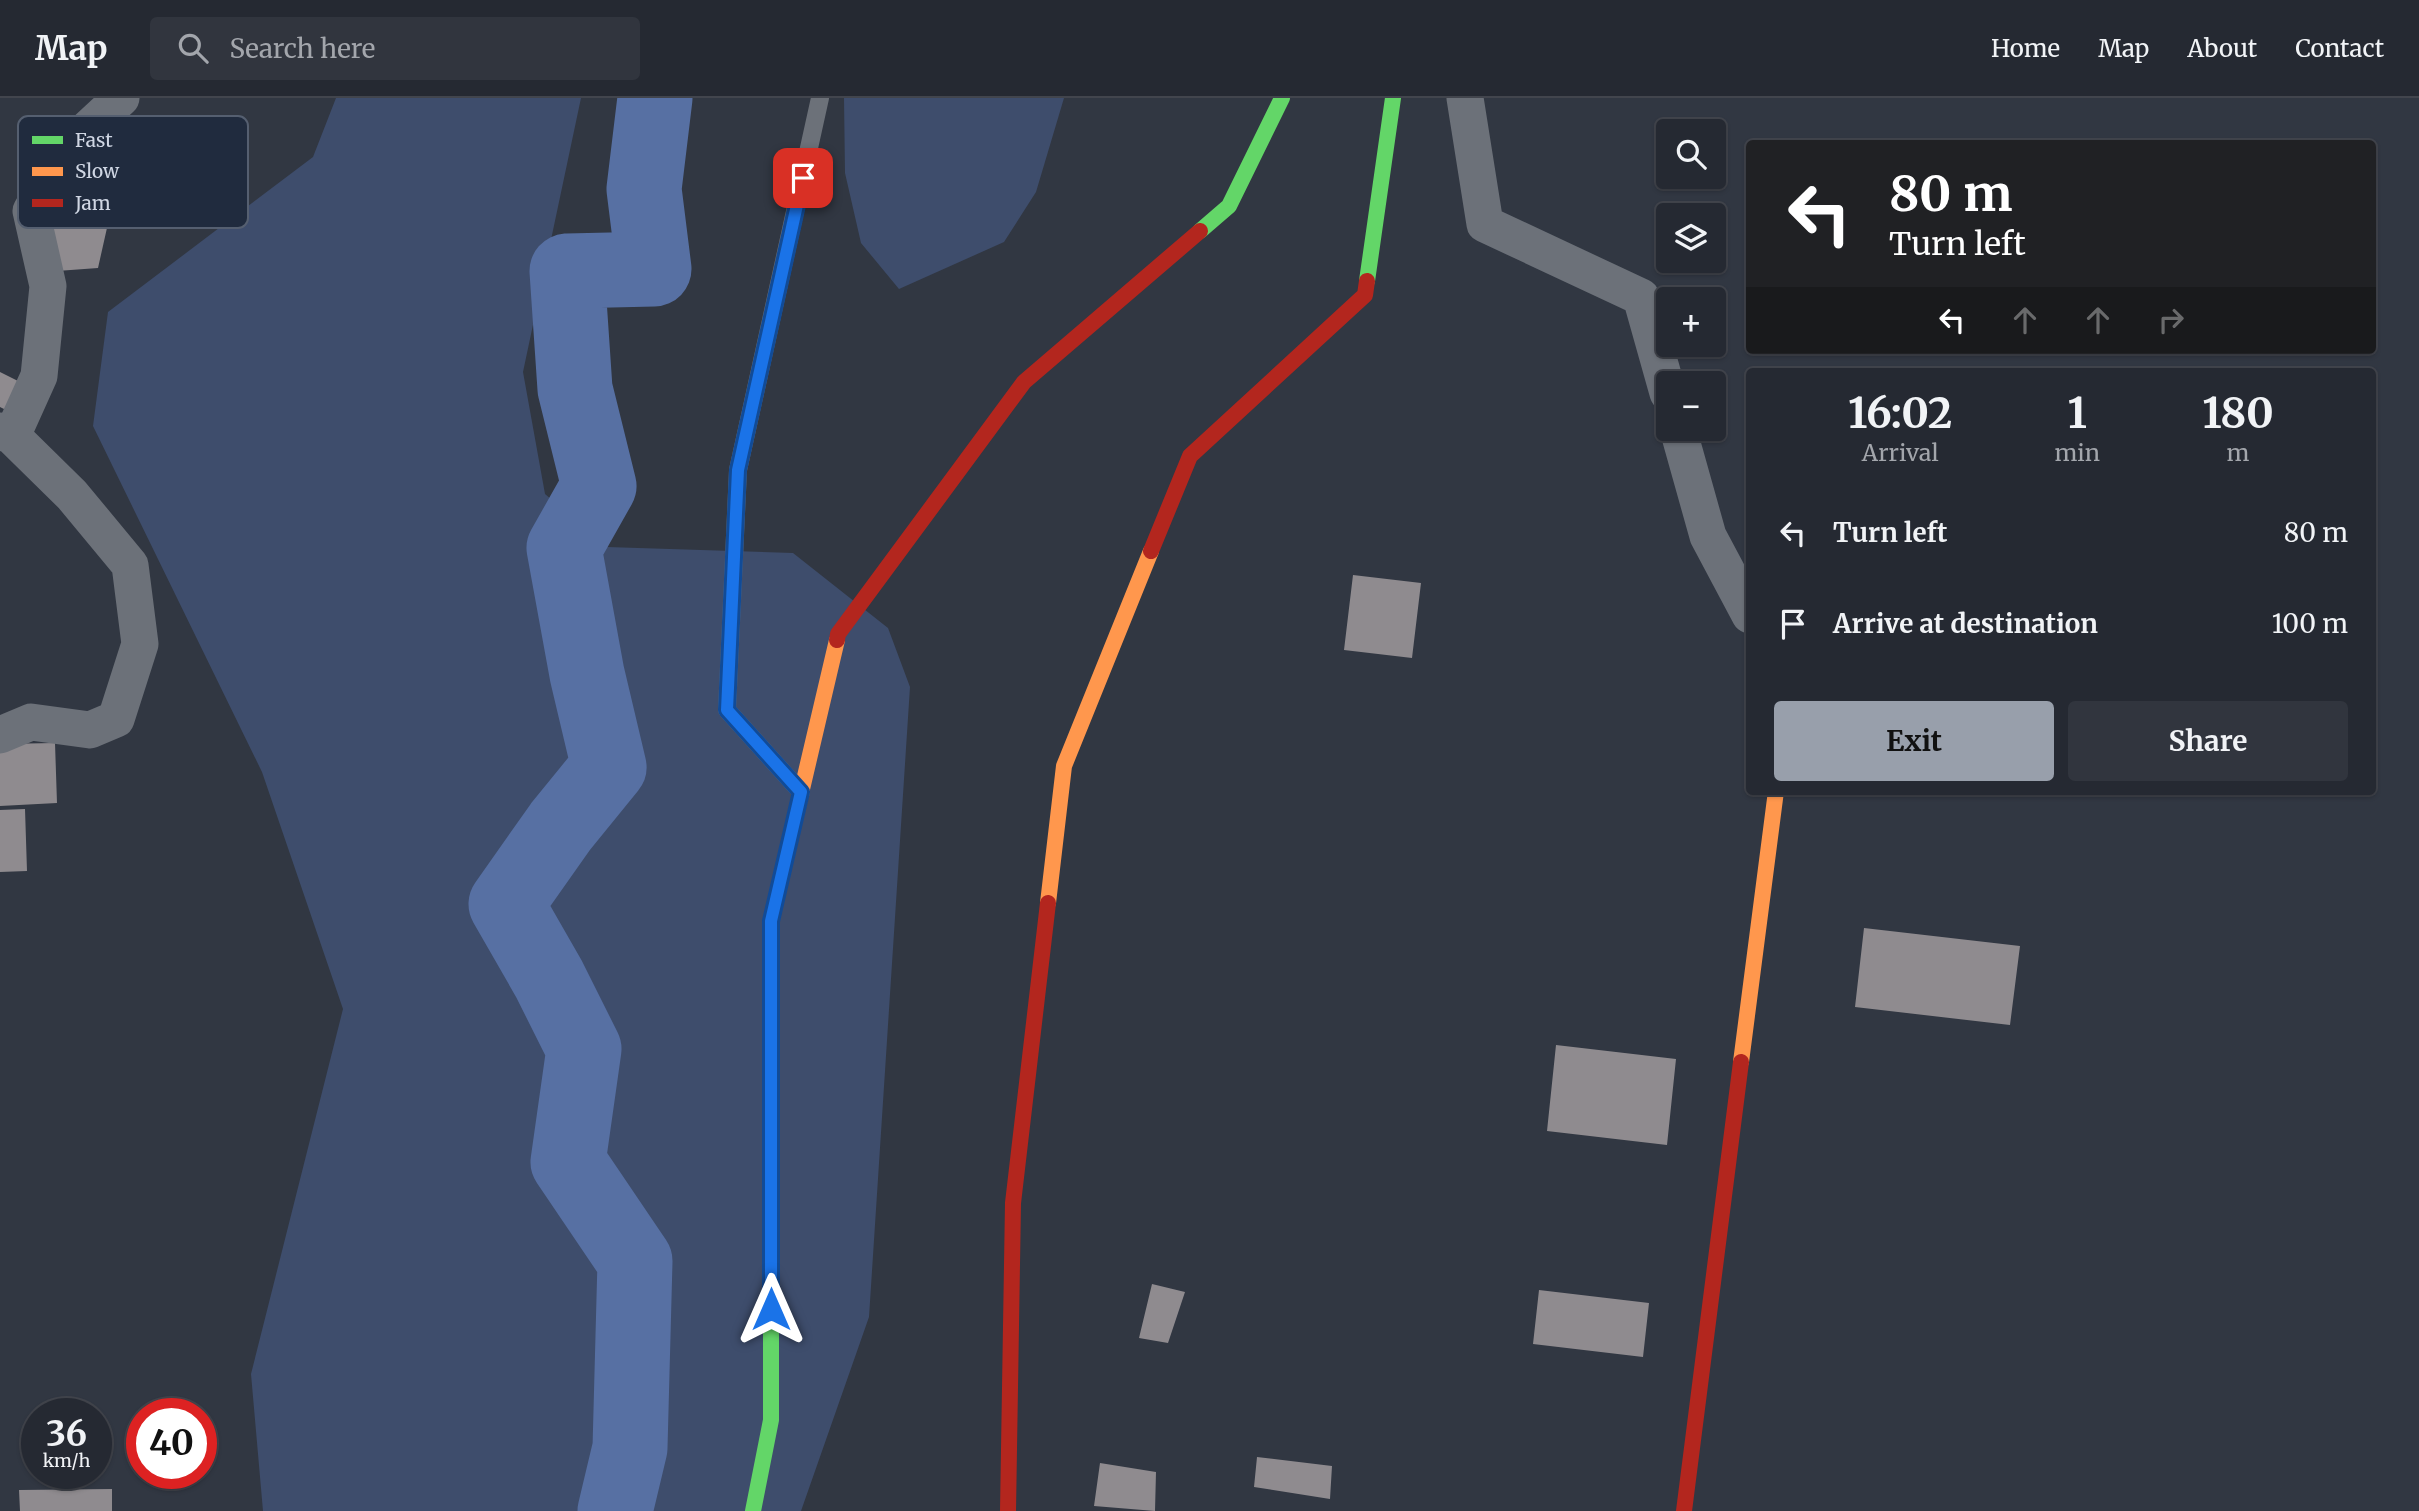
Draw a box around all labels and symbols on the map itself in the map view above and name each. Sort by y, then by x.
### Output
legend [18,116,248,228]
text: Fast [75,128,113,152]
pin [773,148,833,208]
text: Slow [75,159,120,183]
text: Jam [74,191,111,215]
position arrow [734,1272,808,1346]
speed limit sign: 40 [126,1398,217,1489]

